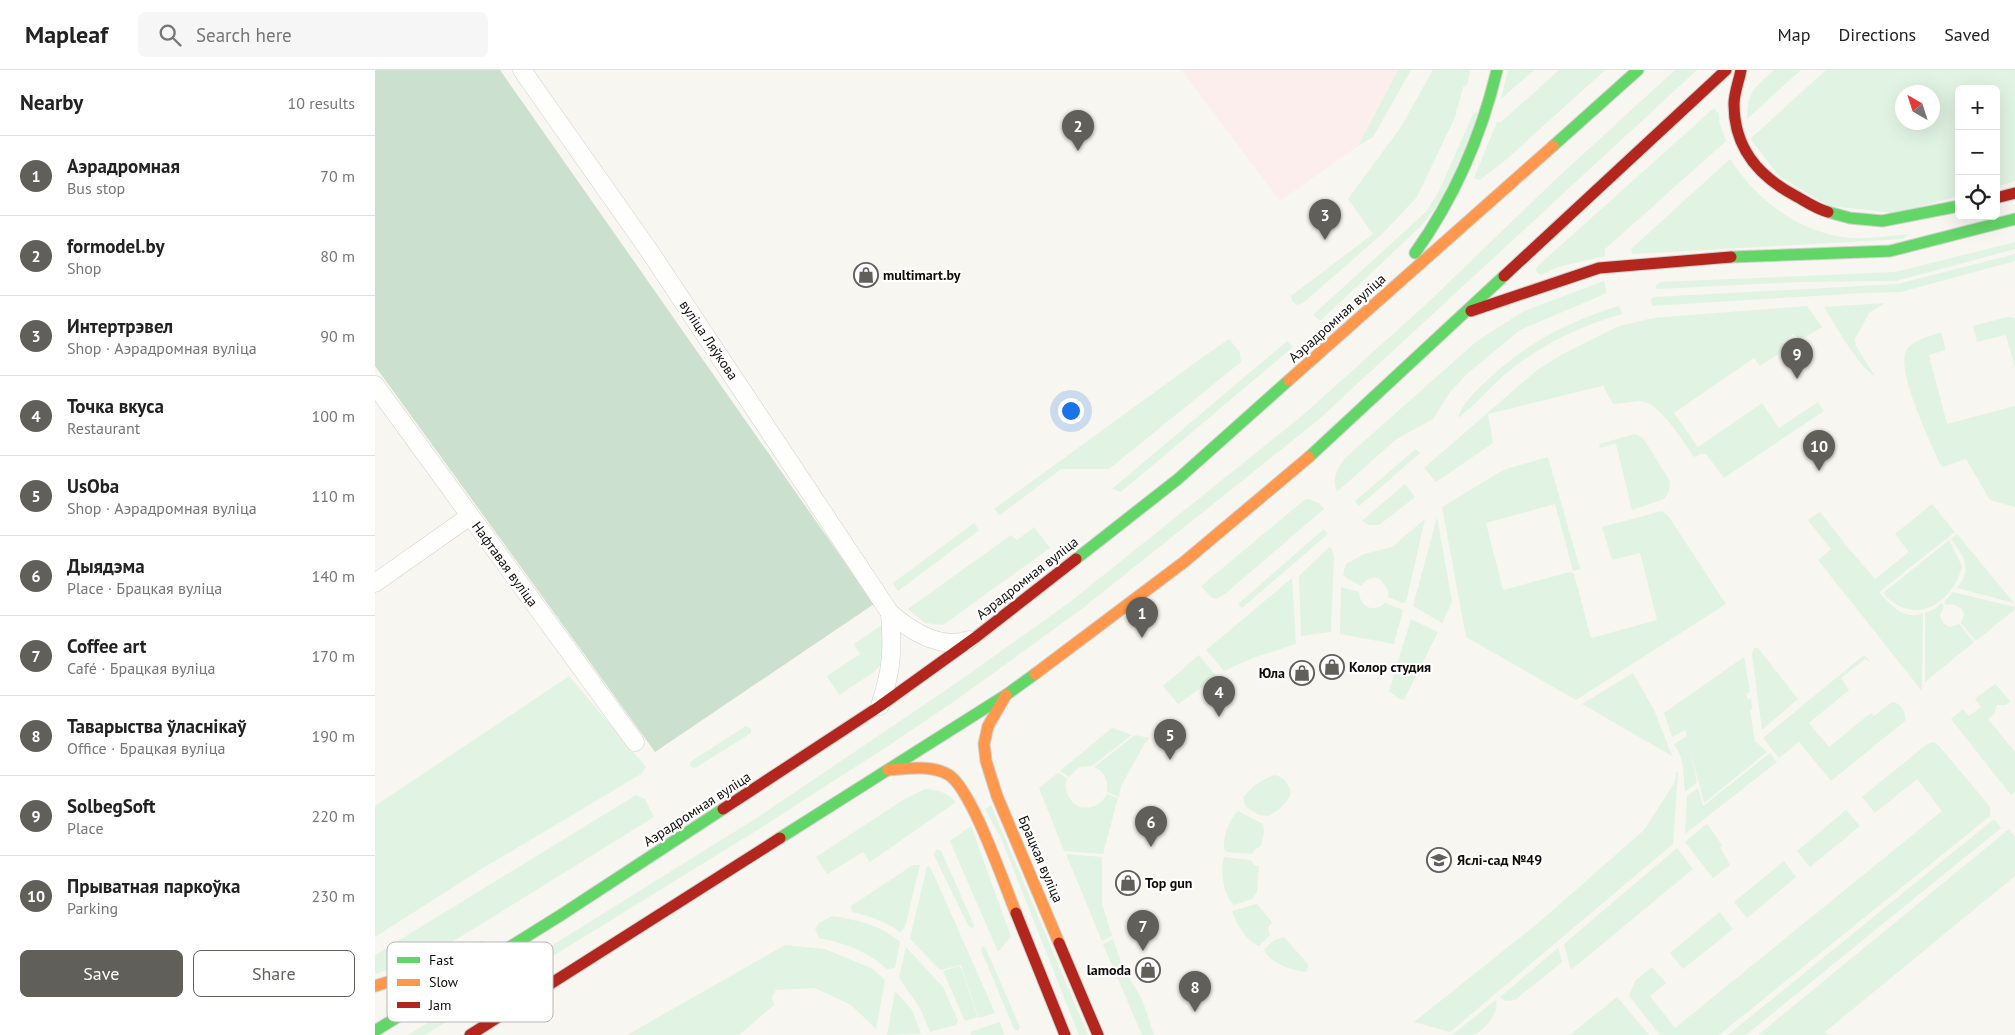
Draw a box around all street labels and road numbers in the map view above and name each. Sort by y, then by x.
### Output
street label: Аэрадромная вуліца [1285,270,1389,366]
street label: вуліца Ляўкова [676,297,742,383]
street label: Нафтавая вуліца [468,518,542,610]
street label: Аэрадромная вуліца [972,533,1082,623]
street label: Аэрадромная вуліца [640,768,754,850]
street label: Брацкая вуліца [1015,813,1067,905]

